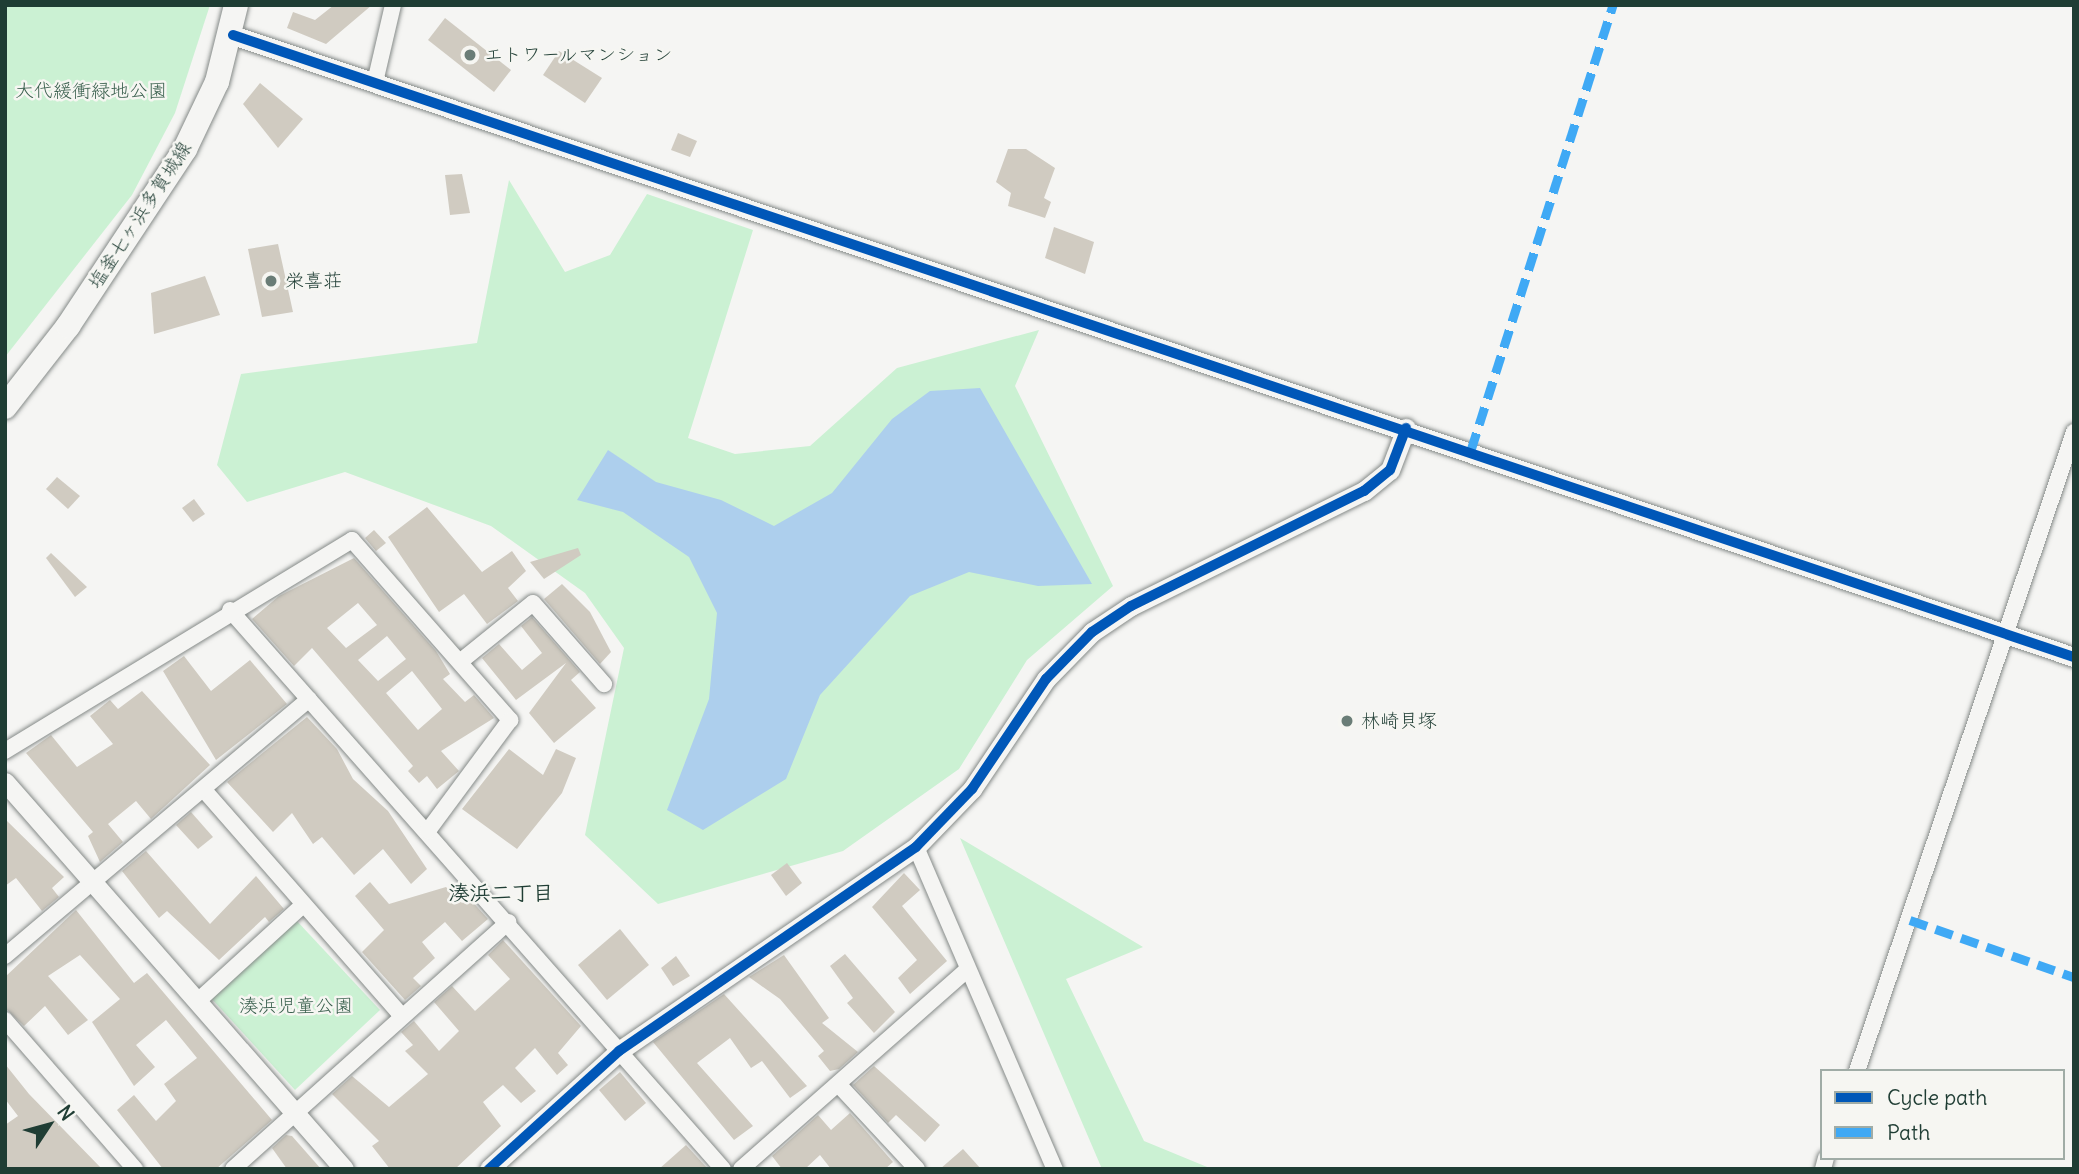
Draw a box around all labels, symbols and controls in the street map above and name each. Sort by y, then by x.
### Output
place label: エトワールマンション [484,44,674,66]
marker: エトワールマンション [462,47,478,63]
park label: 大代緩衝緑地公園 [15,80,167,102]
street label: 塩釜七ヶ浜多賀城線 [84,137,196,293]
place label: 栄喜荘 [285,270,342,292]
marker: 栄喜荘 [263,273,279,289]
place label: 林崎貝塚 [1361,710,1437,732]
marker: 林崎貝塚 [1339,713,1355,729]
district label: 湊浜二丁目 [449,880,553,906]
park label: 湊浜児童公園 [239,995,353,1017]
legend [1820,1069,2065,1160]
text: Cycle path [1887,1084,1987,1111]
north arrow [14,1090,84,1160]
text: N [52,1100,80,1125]
text: Path [1887,1119,1930,1146]

